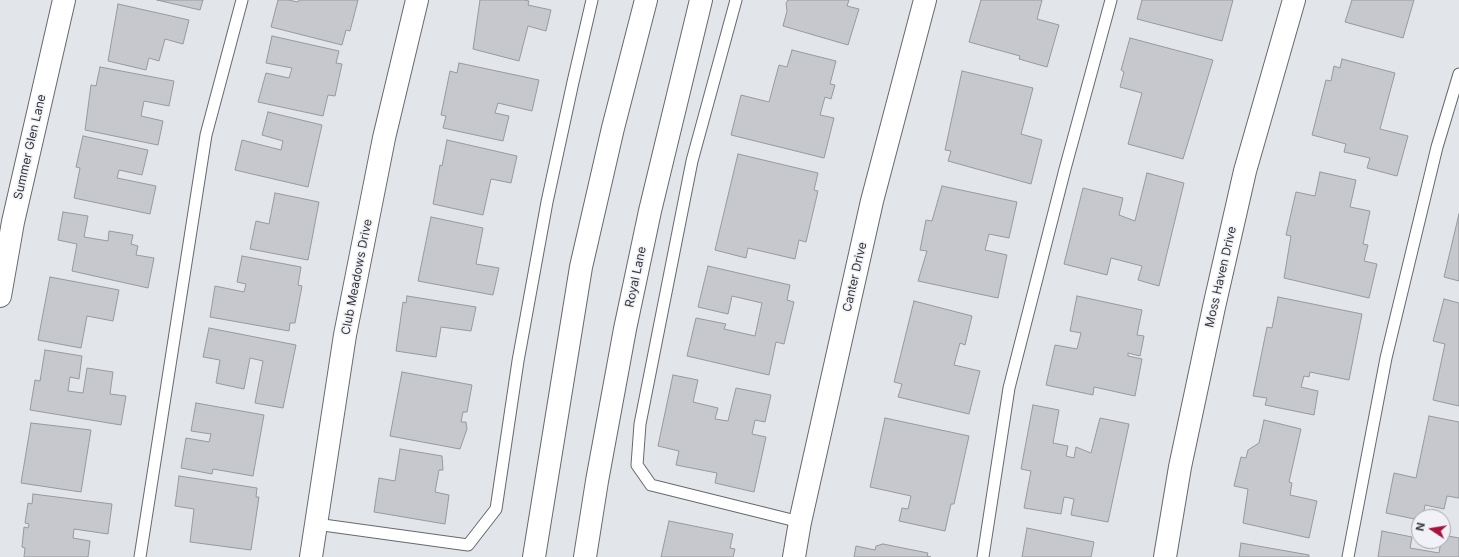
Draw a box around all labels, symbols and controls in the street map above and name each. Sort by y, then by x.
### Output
street label: Summer Glen Lane [11,93,49,201]
street label: Club Meadows Drive [339,218,375,336]
street label: Moss Haven Drive [1202,225,1240,329]
street label: Canter Drive [840,241,870,313]
street label: Royal Lane [623,245,649,309]
north arrow [1411,509,1451,549]
text: N [1413,521,1428,532]

